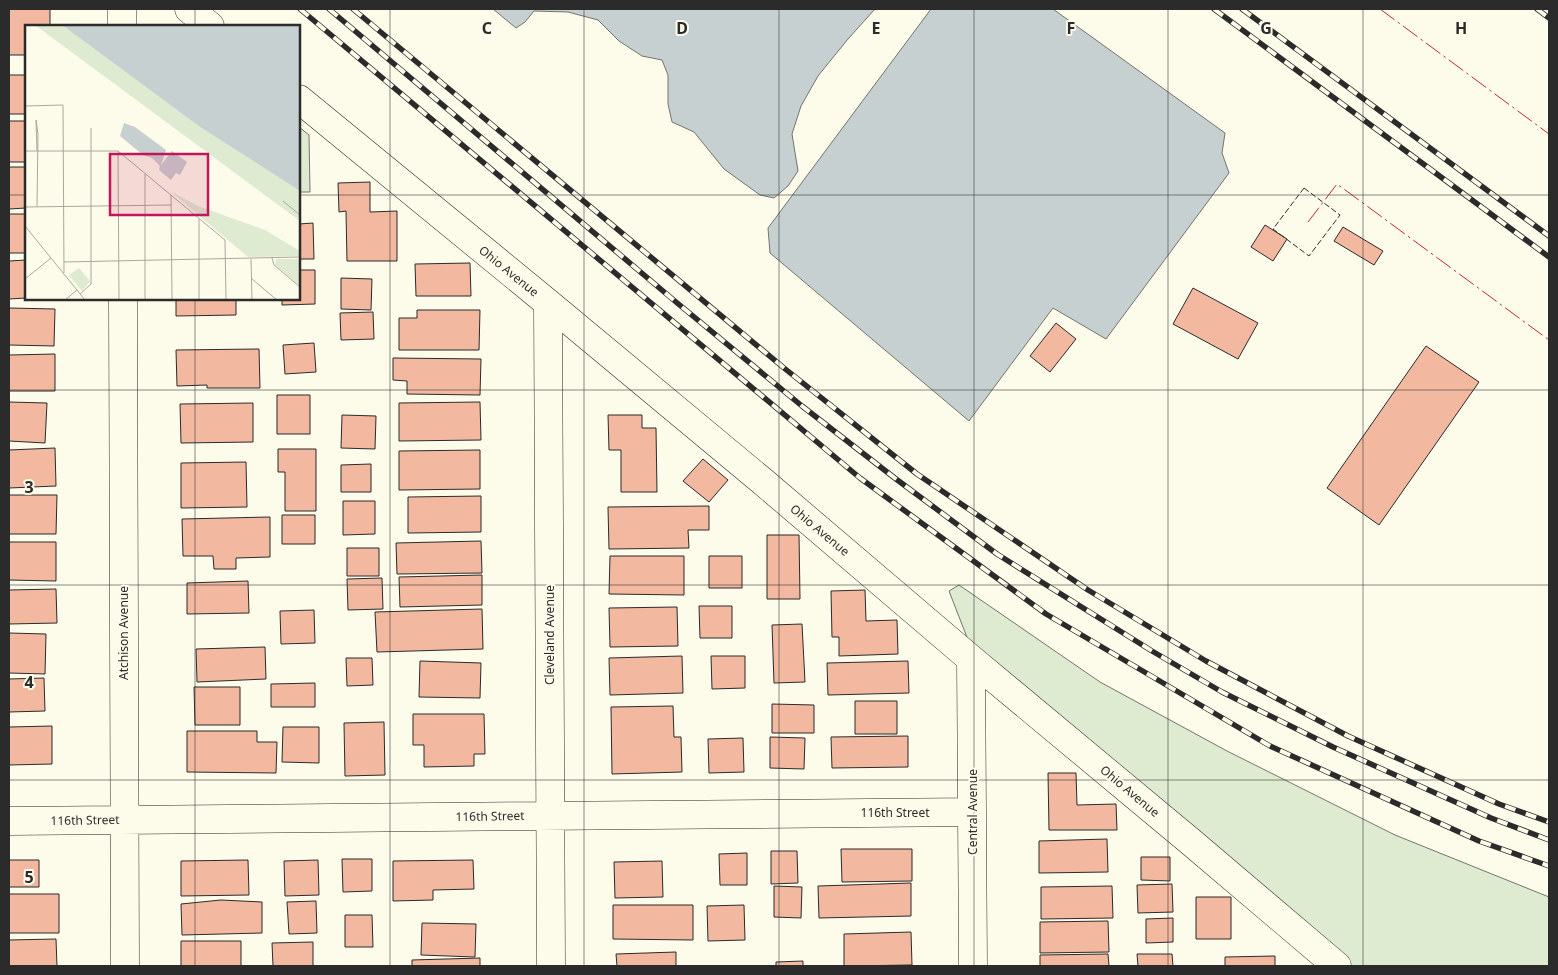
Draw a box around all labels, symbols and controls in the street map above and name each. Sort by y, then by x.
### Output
text: C [482,17,492,39]
text: D [676,17,688,39]
text: E [872,17,881,39]
text: F [1067,17,1075,39]
text: G [1260,17,1272,39]
text: H [1455,17,1467,39]
inset map [25,25,300,300]
street label: Ohio Avenue [476,242,543,301]
text: 3 [24,476,34,498]
street label: Ohio Avenue [787,500,853,560]
street label: Cleveland Avenue [541,585,558,685]
street label: Atchison Avenue [115,586,132,680]
text: 4 [24,671,34,693]
street label: Ohio Avenue [1097,761,1163,821]
street label: Central Avenue [964,769,981,855]
street label: 116th Street [861,804,930,821]
street label: 116th Street [455,807,525,825]
street label: 116th Street [50,811,120,829]
text: 5 [24,866,34,888]

